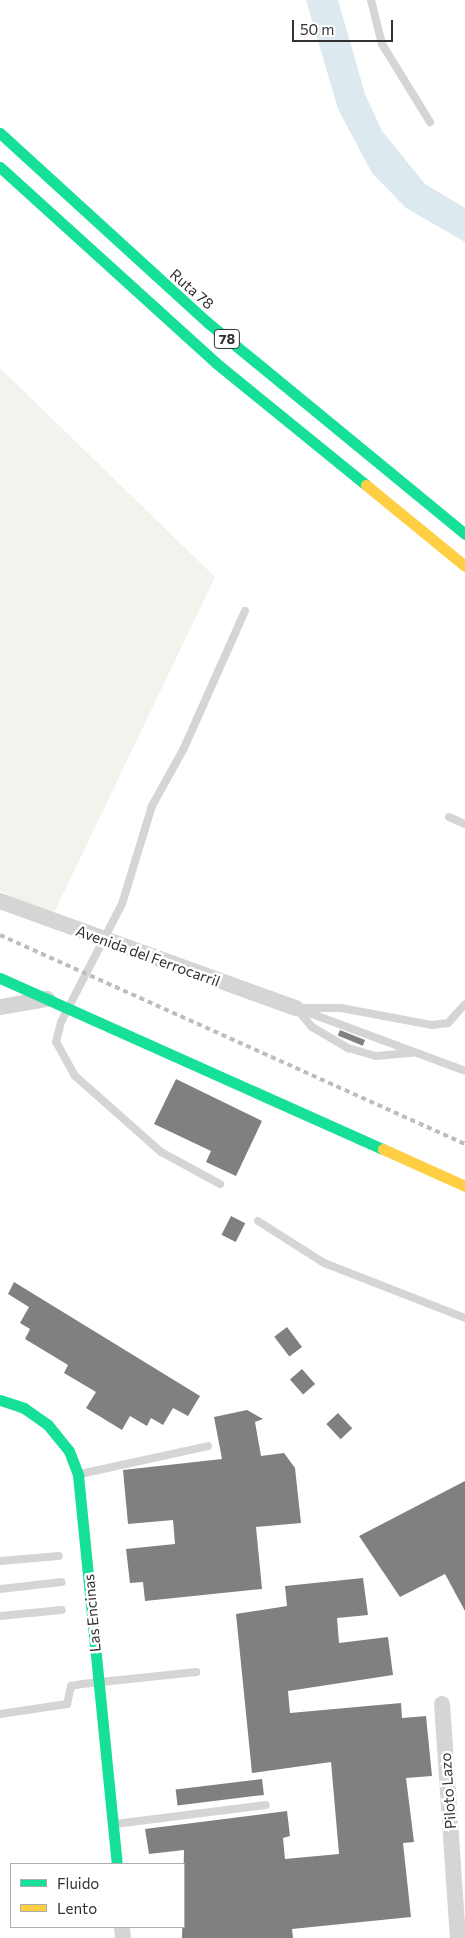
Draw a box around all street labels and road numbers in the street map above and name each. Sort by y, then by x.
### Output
street label: Ruta 78 [166,265,218,313]
road number: 78 [213,328,241,350]
street label: Avenida del Ferrocarril [74,922,222,990]
street label: Las Encinas [80,1573,104,1653]
street label: Piloto Lazo [436,1752,460,1830]

